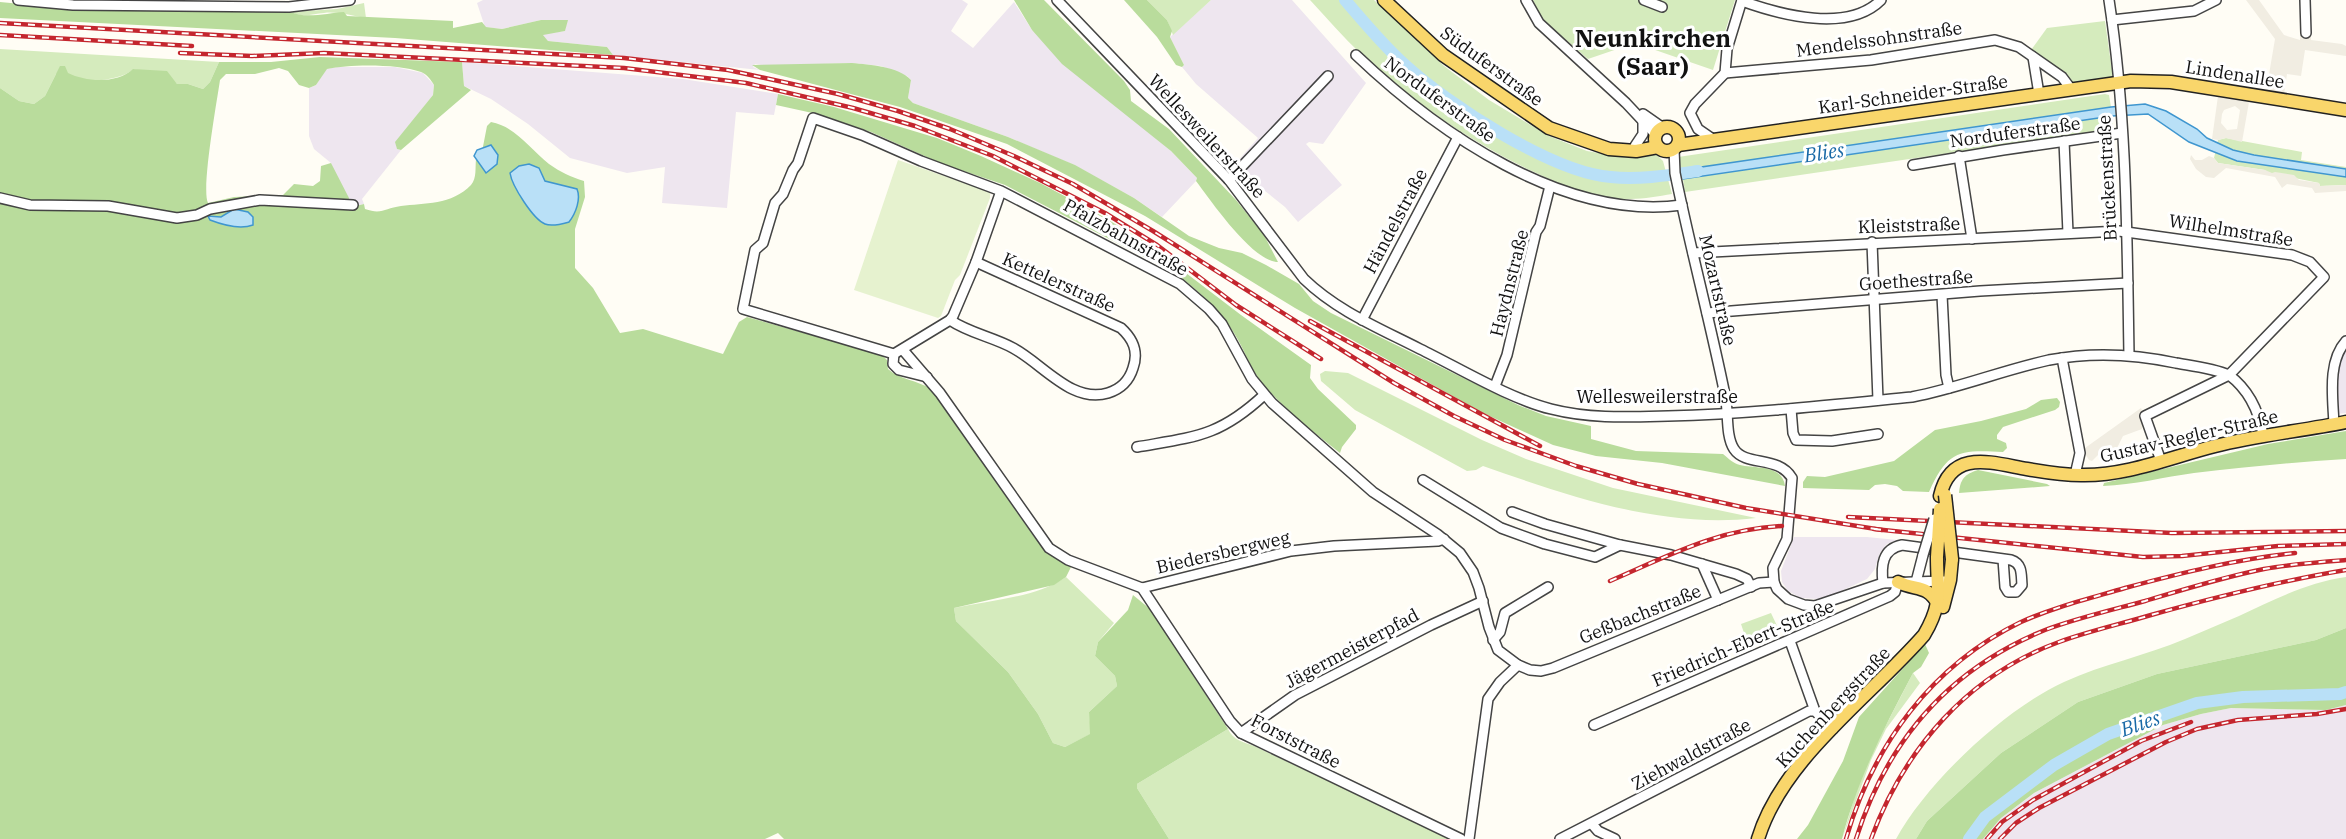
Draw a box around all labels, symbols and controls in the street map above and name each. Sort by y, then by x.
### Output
street label: Mendelssohnstraße [1795,16,1963,62]
street label: Süduferstraße [1436,21,1548,111]
district label: Neunkirchen (Saar) [1575,22,1731,82]
street label: Norduferstraße [1380,51,1500,147]
street label: Lindenallee [2184,55,2286,93]
street label: Wellesweilerstraße [1143,69,1271,203]
street label: Karl-Schneider-Straße [1817,69,2009,119]
street label: Norduferstraße [1948,111,2082,153]
street label: Brückenstraße [2092,114,2122,242]
water label: Blies [1801,135,1847,169]
street label: Händelstraße [1358,165,1432,277]
street label: Pfalzbahnstraße [1060,193,1192,281]
street label: Wilhelmstraße [2167,209,2295,251]
street label: Kleiststraße [1857,212,1961,238]
street label: Haydnstraße [1485,227,1533,339]
street label: Mozartstraße [1694,232,1742,348]
street label: Kettelerstraße [999,247,1119,317]
street label: Goethestraße [1858,265,1974,295]
street label: Wellesweilerstraße [1576,385,1738,408]
street label: Gustav-Regler-Straße [2098,404,2280,468]
street label: Biedersbergweg [1154,525,1292,579]
street label: Geßbachstraße [1576,579,1704,649]
street label: Friedrich-Ebert-Straße [1649,594,1837,692]
street label: Jägermeisterpfad [1281,603,1423,693]
street label: Kuchenbergstraße [1771,642,1895,772]
water label: Blies [2116,703,2164,743]
street label: Forststraße [1247,709,1345,773]
street label: Ziehwaldstraße [1627,713,1755,795]

